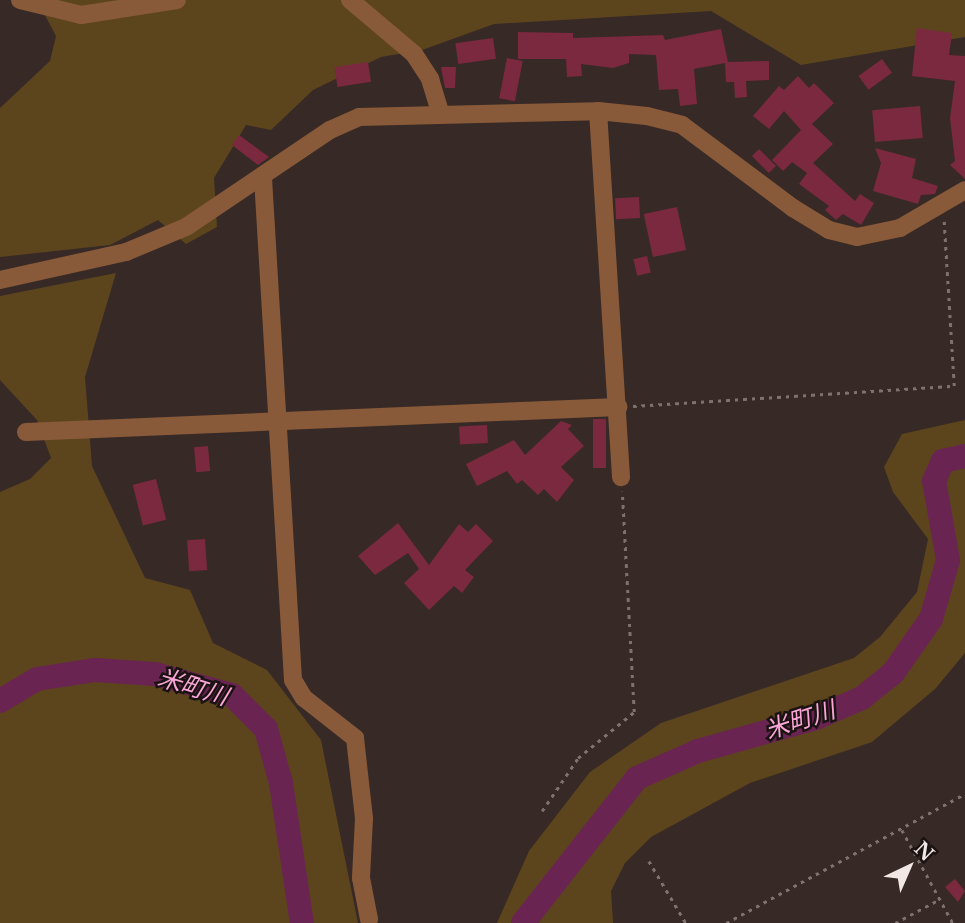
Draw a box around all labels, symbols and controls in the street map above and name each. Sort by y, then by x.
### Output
water label: 米町川 [154,663,232,711]
water label: 米町川 [761,695,839,745]
north arrow [874,832,944,902]
text: N [910,837,938,866]

